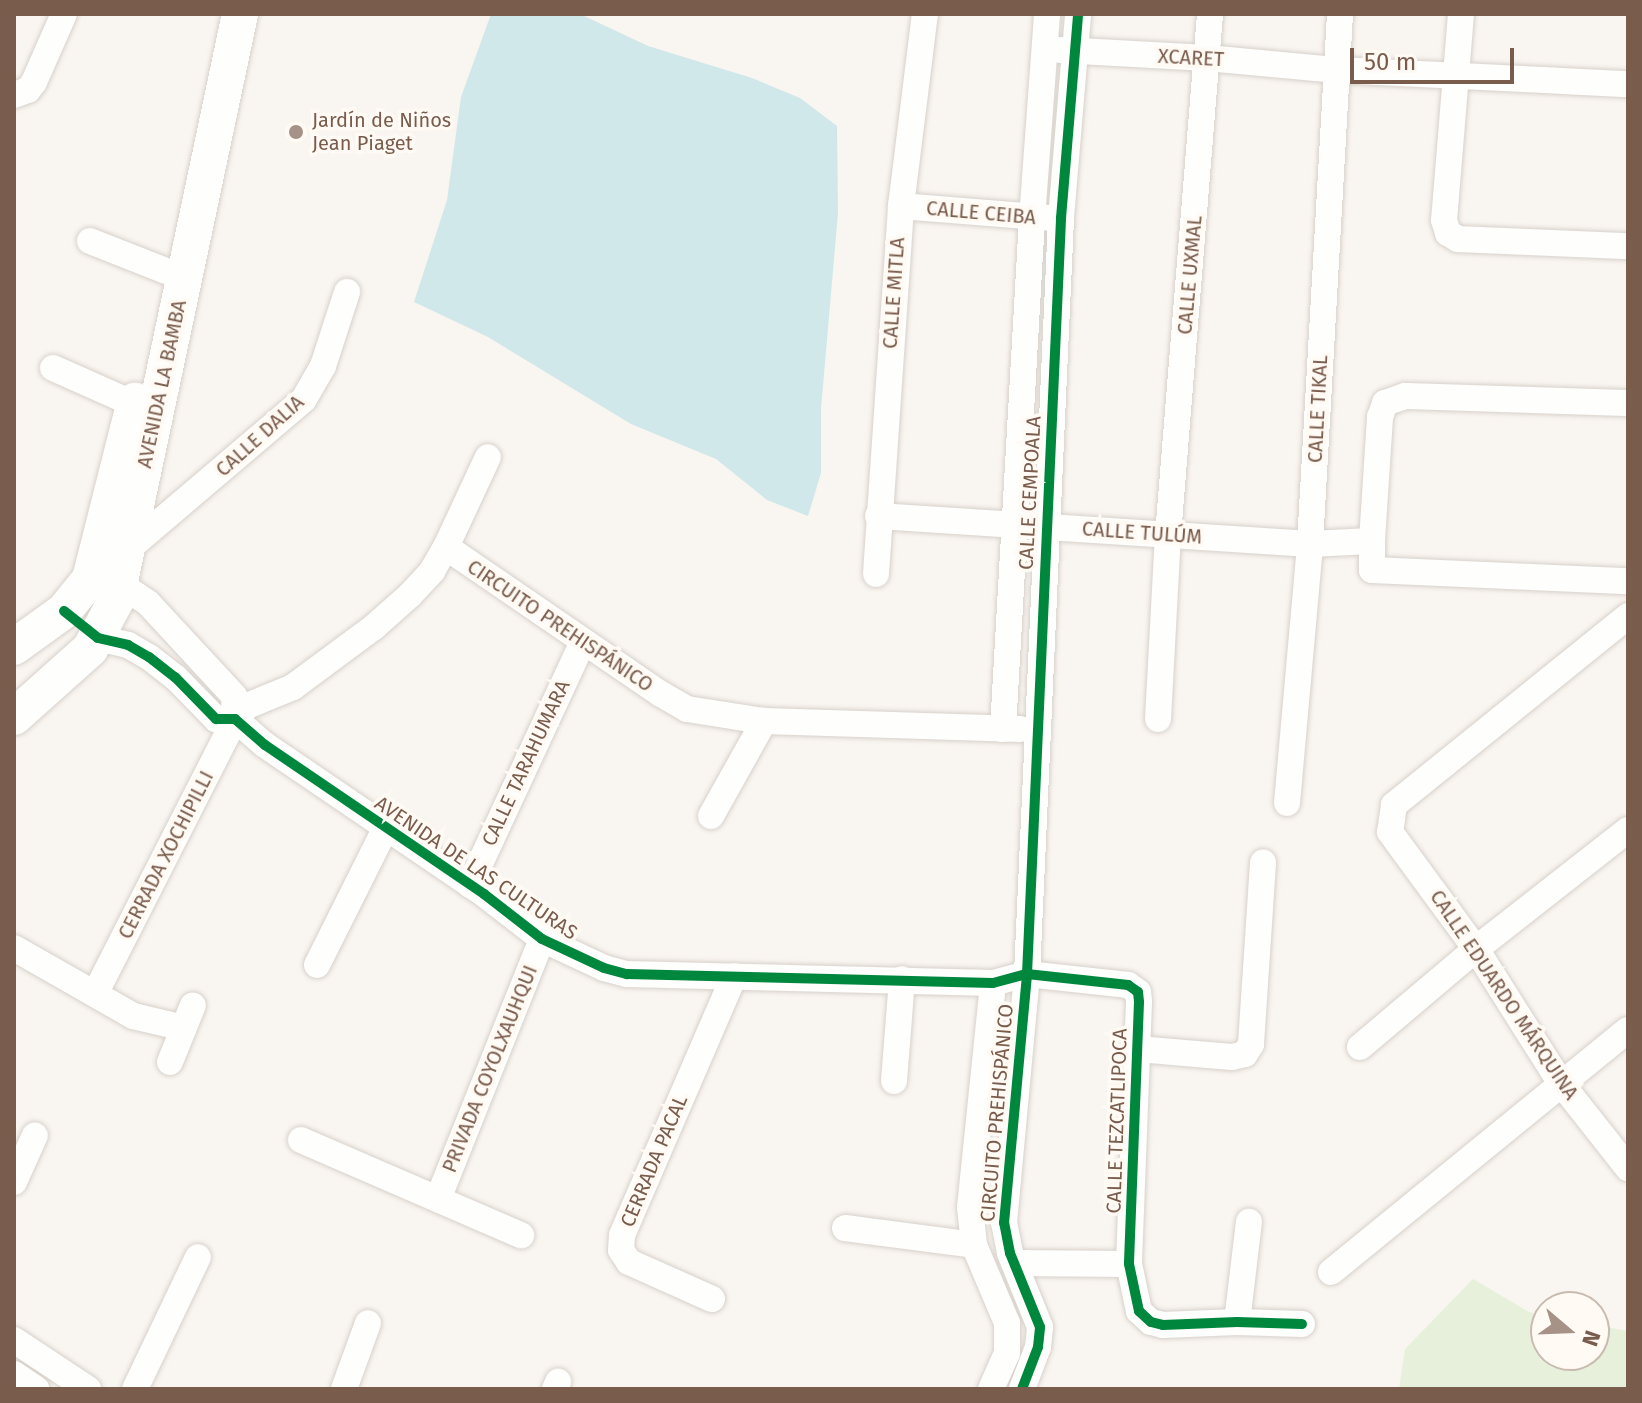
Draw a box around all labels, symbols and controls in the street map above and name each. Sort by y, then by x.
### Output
scale bar [1354,32,1518,82]
street label: XCARET [1157,44,1225,72]
text: 50 m [1364,48,1416,76]
place label: Jardín de Niños Jean Piaget [312,108,451,155]
marker: Jardín de Niños Jean Piaget [287,123,305,141]
street label: CALLE CEIBA [925,196,1037,230]
street label: CALLE UXMAL [1173,214,1207,336]
street label: CALLE MITLA [878,236,910,350]
street label: AVENIDA LA BAMBA [132,298,192,470]
street label: CALLE TIKAL [1303,354,1333,464]
street label: CALLE DALIA [211,390,309,482]
street label: CALLE CEMPOALA [1014,415,1046,571]
street label: CALLE TULÚM [1081,517,1203,549]
street label: CIRCUITO PREHISPÁNICO [463,555,657,697]
street label: CALLE TARAHUMARA [477,676,575,850]
street label: CERRADA XOCHIPILLI [113,767,219,943]
street label: AVENIDA DE LAS CULTURAS [370,791,582,945]
street label: CALLE EDUARDO MÁRQUINA [1425,886,1583,1104]
street label: PRIVADA COYOLXAUHQUI [437,962,543,1176]
street label: CIRCUITO PREHISPÁNICO [976,1003,1018,1223]
street label: CALLE TEZCATLIPOCA [1102,1028,1132,1214]
street label: CERRADA PACAL [615,1091,693,1231]
north arrow [1530,1291,1610,1371]
text: N [1576,1327,1606,1350]

